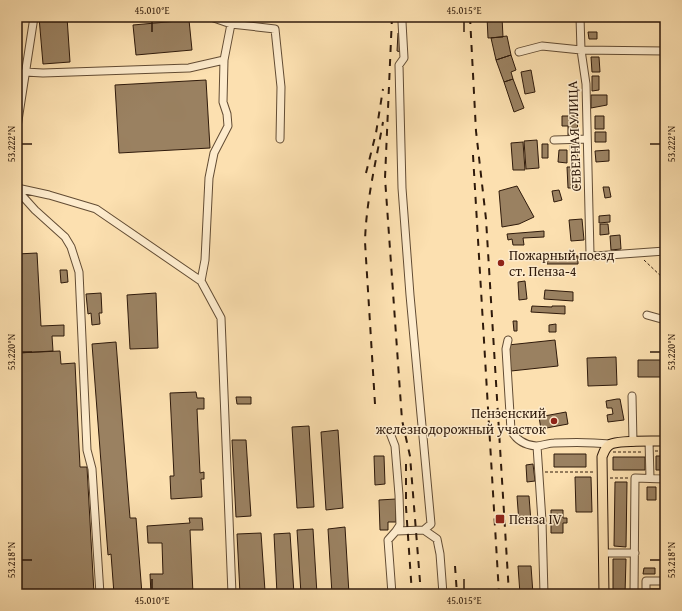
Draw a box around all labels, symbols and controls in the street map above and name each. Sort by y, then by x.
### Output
text: 45.010°E [134,3,170,18]
text: 45.015°E [446,3,482,18]
street label: СЕВЕРНАЯ УЛИЦА [562,80,586,192]
text: 53.222°N [4,125,19,162]
text: 53.222°N [664,125,679,162]
place label: Пожарный поезд ст. Пенза-4 [509,245,615,281]
marker: Пожарный поезд ст. Пенза-4 [496,258,506,268]
text: 53.220°N [4,333,19,370]
text: 53.220°N [664,333,679,370]
place label: Пензенский железнодорожный участок [376,403,547,439]
marker: Пензенский железнодорожный участок [549,416,559,426]
place label: Пенза IV [509,509,562,529]
marker: Пенза IV [494,513,506,525]
text: 53.218°N [4,541,19,578]
text: 53.218°N [664,541,679,578]
text: 45.010°E [134,593,170,608]
text: 45.015°E [446,593,482,608]

